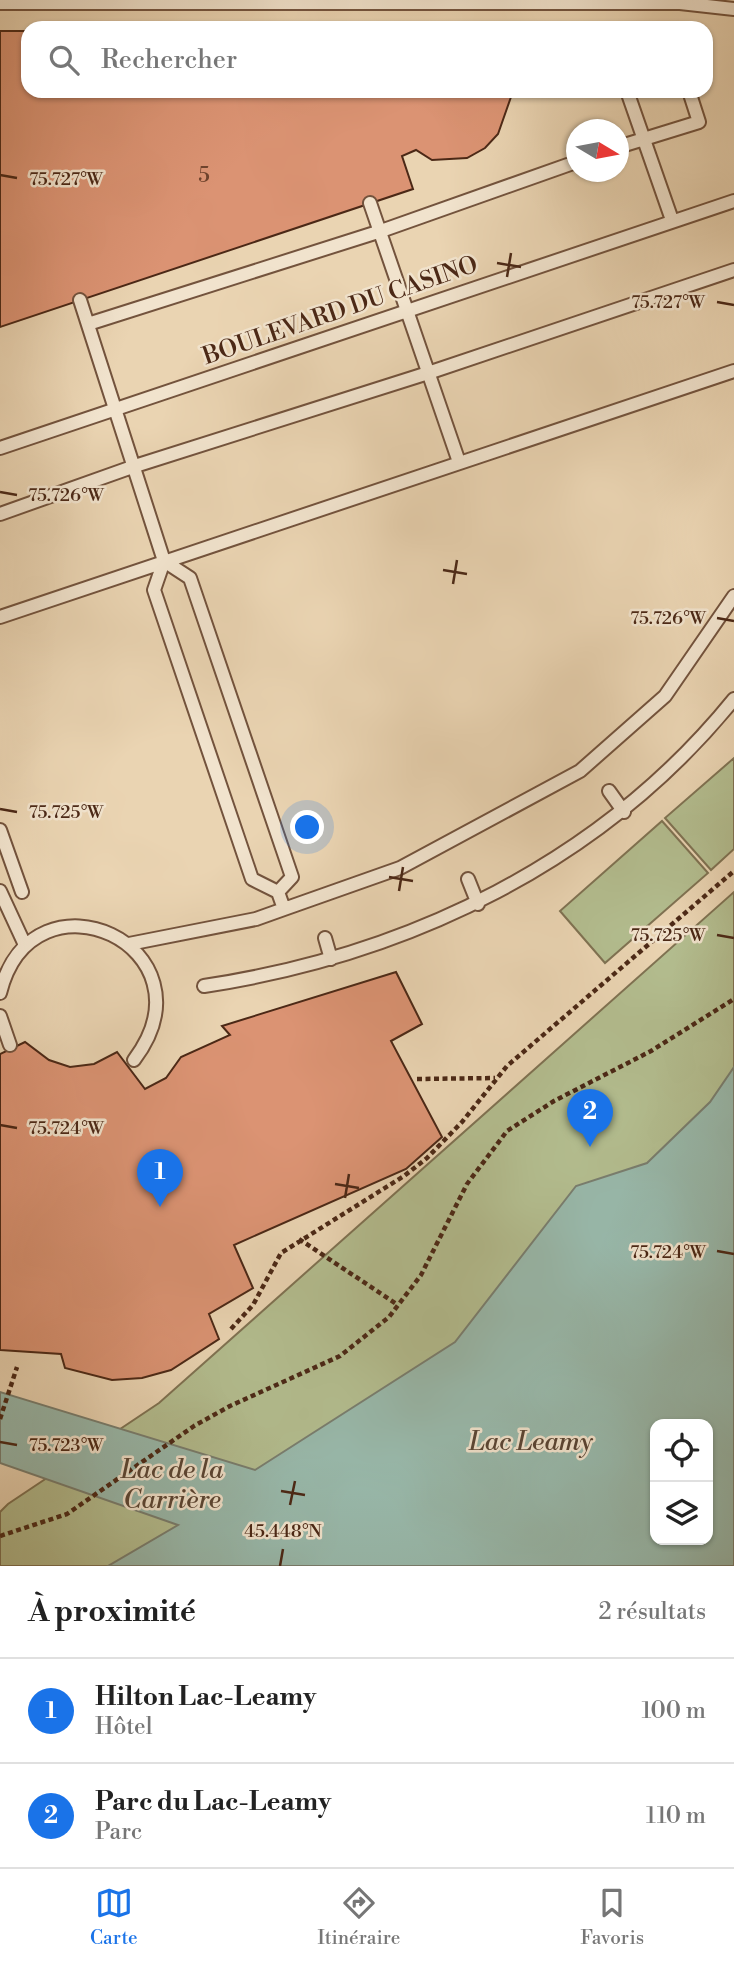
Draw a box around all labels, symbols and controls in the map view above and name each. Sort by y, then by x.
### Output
search box [21,21,713,98]
icon: search [45,41,83,79]
text: Rechercher [101,44,237,76]
north arrow [566,119,629,182]
house number: 5 [198,163,210,189]
text: 75.727°W [29,168,104,191]
street label: BOULEVARD DU CASINO [198,250,482,372]
text: 75.727°W [631,291,706,314]
text: 75.726°W [28,484,104,507]
text: 75.726°W [630,607,706,630]
text: 75.725°W [29,801,104,824]
your location [290,810,324,844]
text: 75.725°W [631,924,706,947]
pin: 2 [567,1089,613,1147]
text: 75.724°W [28,1117,104,1140]
pin: 1 [137,1149,183,1207]
text: 75.724°W [630,1241,706,1264]
map controls [650,1419,713,1545]
button: locate [650,1419,713,1482]
water label: Lac Leamy [468,1426,593,1458]
text: 75.723°W [29,1434,104,1457]
water label: Lac de la Carrière [120,1454,224,1516]
button: layers [650,1482,713,1545]
text: 45.448°N [244,1520,322,1543]
text: À proximité [28,1593,196,1631]
text: 2 résultats [598,1598,706,1626]
text: Hilton Lac-Leamy [95,1681,316,1713]
text: 1 [45,1697,57,1725]
text: 100 m [641,1697,706,1725]
text: Hôtel [95,1713,153,1741]
text: Parc du Lac-Leamy [95,1786,331,1818]
text: 2 [44,1802,58,1830]
text: 110 m [646,1802,706,1830]
text: Parc [95,1818,142,1846]
tab: Carte [90,1884,138,1950]
tab: Itinéraire [318,1884,400,1950]
tab: Favoris [580,1884,644,1950]

